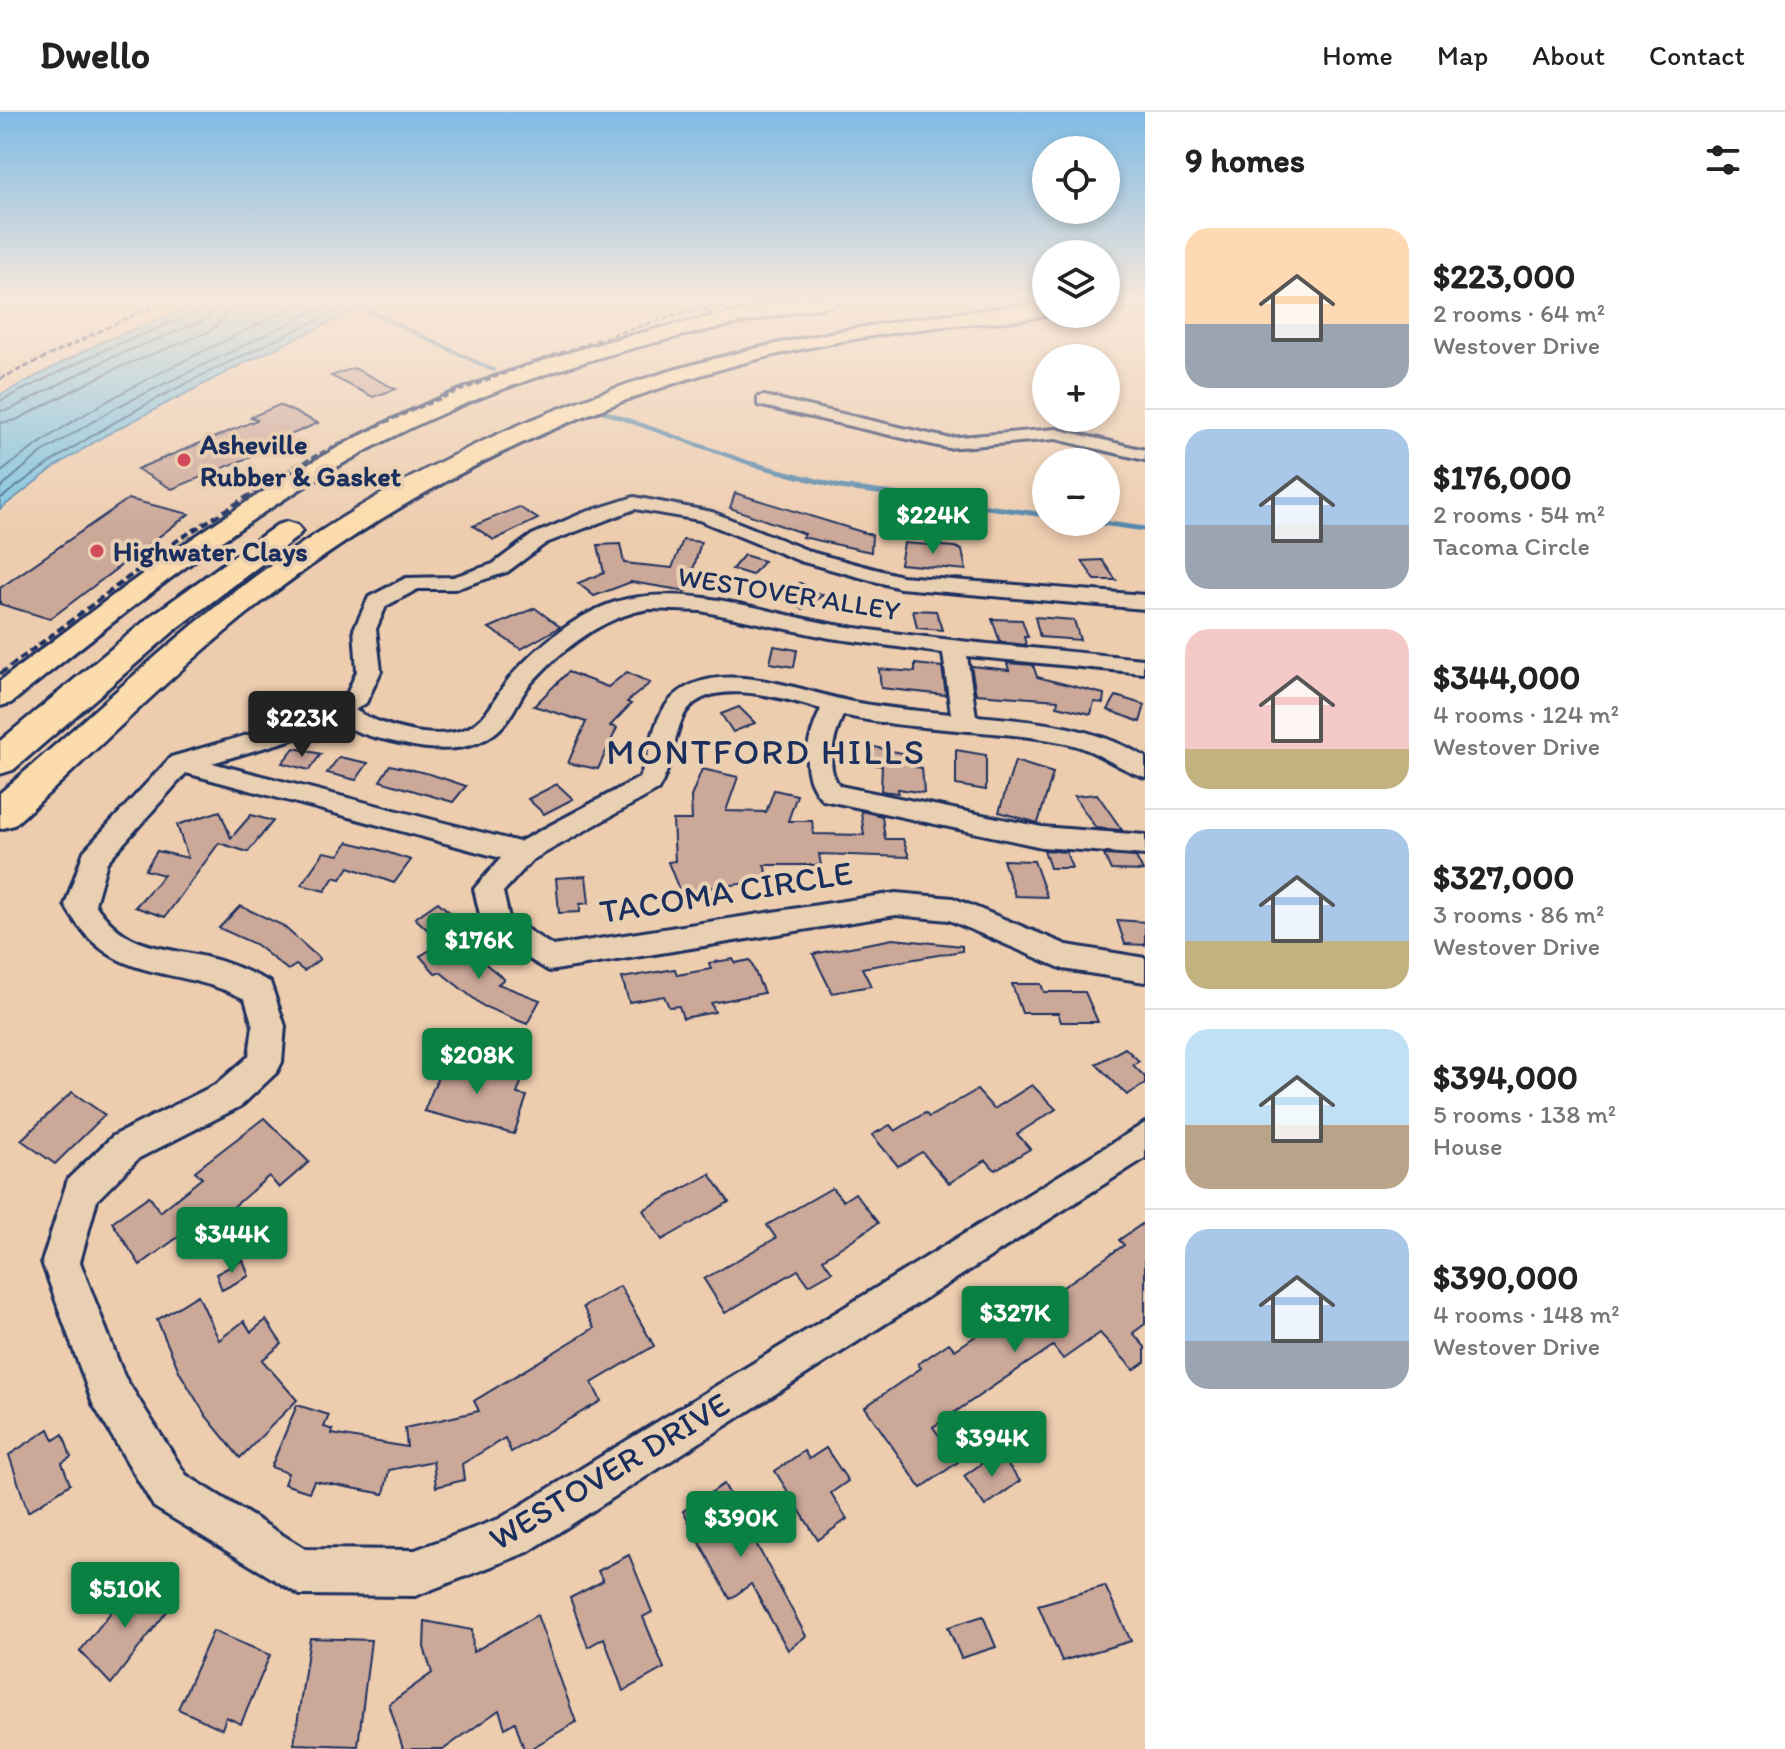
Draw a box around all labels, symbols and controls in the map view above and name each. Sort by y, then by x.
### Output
text: Dwello [40,32,150,78]
text: Home [1322,38,1393,72]
text: Map [1437,38,1488,72]
text: About [1532,38,1605,72]
text: Contact [1649,38,1745,72]
map controls [1032,136,1120,536]
button: locate [1032,136,1120,224]
icon: filters [1701,138,1745,182]
text: 9 homes [1185,140,1305,181]
button: layers [1032,240,1120,328]
text: $223,000 [1433,256,1575,297]
icon: home [1249,260,1345,356]
text: 2 rooms · 64 m² [1433,297,1605,329]
text: Westover Drive [1433,329,1600,361]
button: + [1032,344,1120,432]
place label: Asheville Rubber & Gasket [199,427,402,493]
button: − [1032,448,1120,536]
marker: Asheville Rubber & Gasket [175,451,193,469]
text: $176,000 [1433,457,1572,498]
icon: home [1249,461,1345,557]
pin: $224K [877,488,989,556]
text: $224K [897,498,969,530]
text: 2 rooms · 54 m² [1433,498,1605,530]
text: Tacoma Circle [1433,530,1590,562]
place label: Highwater Clays [113,534,308,568]
marker: Highwater Clays [88,542,106,560]
street label: WESTOVER ALLEY [675,559,903,627]
text: $344,000 [1433,657,1581,698]
icon: home [1249,661,1345,757]
pin: $223K [246,691,358,759]
text: 4 rooms · 124 m² [1433,698,1619,730]
text: $223K [266,701,338,733]
district label: MONTFORD HILLS [606,730,926,773]
text: Westover Drive [1433,730,1600,762]
street label: TACOMA CIRCLE [597,852,855,932]
text: $327,000 [1433,857,1574,898]
icon: home [1249,861,1345,957]
text: 3 rooms · 86 m² [1433,898,1604,930]
pin: $176K [423,913,535,981]
text: $176K [445,923,513,955]
text: Westover Drive [1433,930,1600,962]
pin: $208K [421,1028,533,1096]
text: $208K [440,1038,514,1070]
text: $394,000 [1433,1057,1578,1098]
icon: home [1249,1061,1345,1157]
text: 5 rooms · 138 m² [1433,1098,1616,1130]
text: House [1433,1130,1503,1162]
pin: $344K [176,1207,288,1275]
text: $344K [194,1217,270,1249]
text: $390,000 [1433,1257,1578,1298]
icon: home [1249,1261,1345,1357]
pin: $327K [959,1286,1071,1354]
text: $327K [980,1296,1050,1328]
text: 4 rooms · 148 m² [1433,1298,1620,1330]
text: Westover Drive [1433,1330,1600,1362]
street label: WESTOVER DRIVE [481,1383,737,1559]
pin: $394K [936,1411,1048,1479]
text: $394K [955,1421,1029,1453]
pin: $390K [685,1491,797,1559]
text: $390K [704,1501,778,1533]
pin: $510K [69,1562,181,1630]
text: $510K [89,1572,161,1604]

